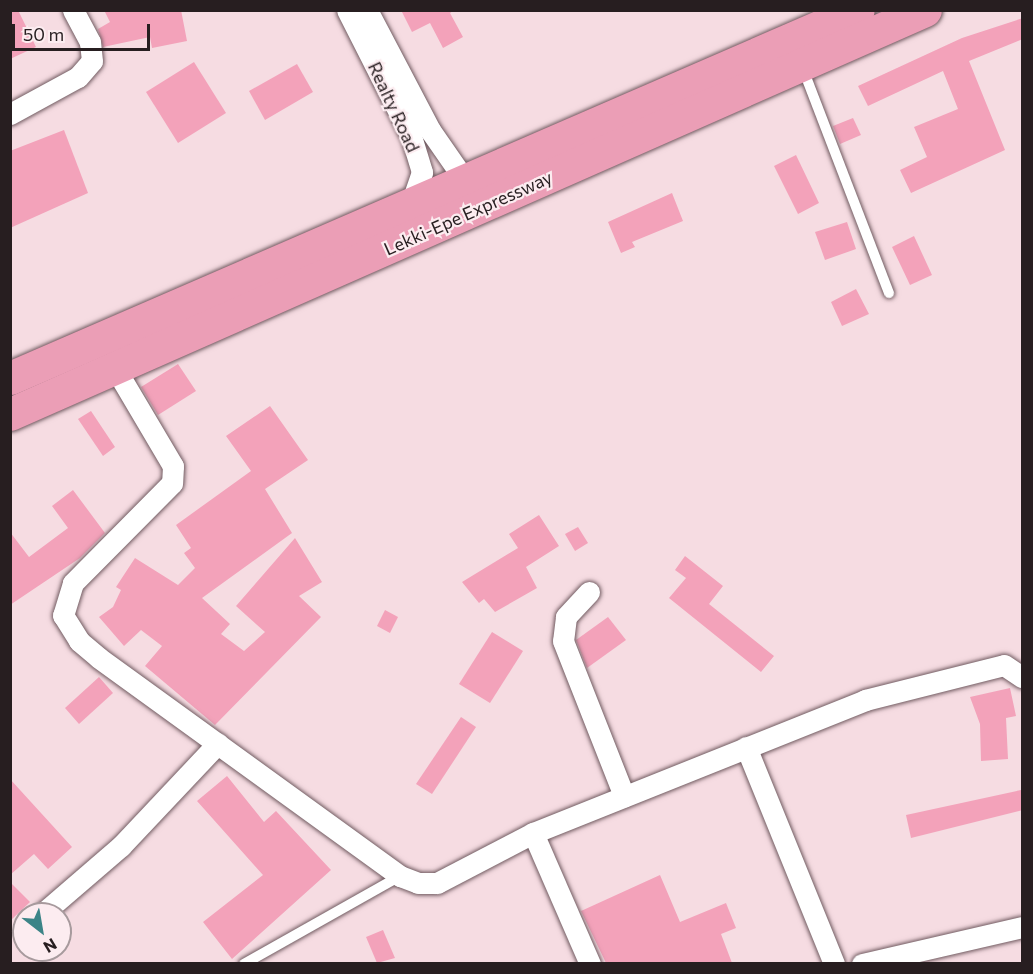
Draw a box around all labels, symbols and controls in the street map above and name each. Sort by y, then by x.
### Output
scale bar [15,12,153,50]
text: 50 m [23,23,64,45]
street label: Realty Road [364,58,424,156]
street label: Lekki-Epe Expressway [380,166,556,260]
north arrow [12,902,72,962]
text: N [40,935,61,957]

